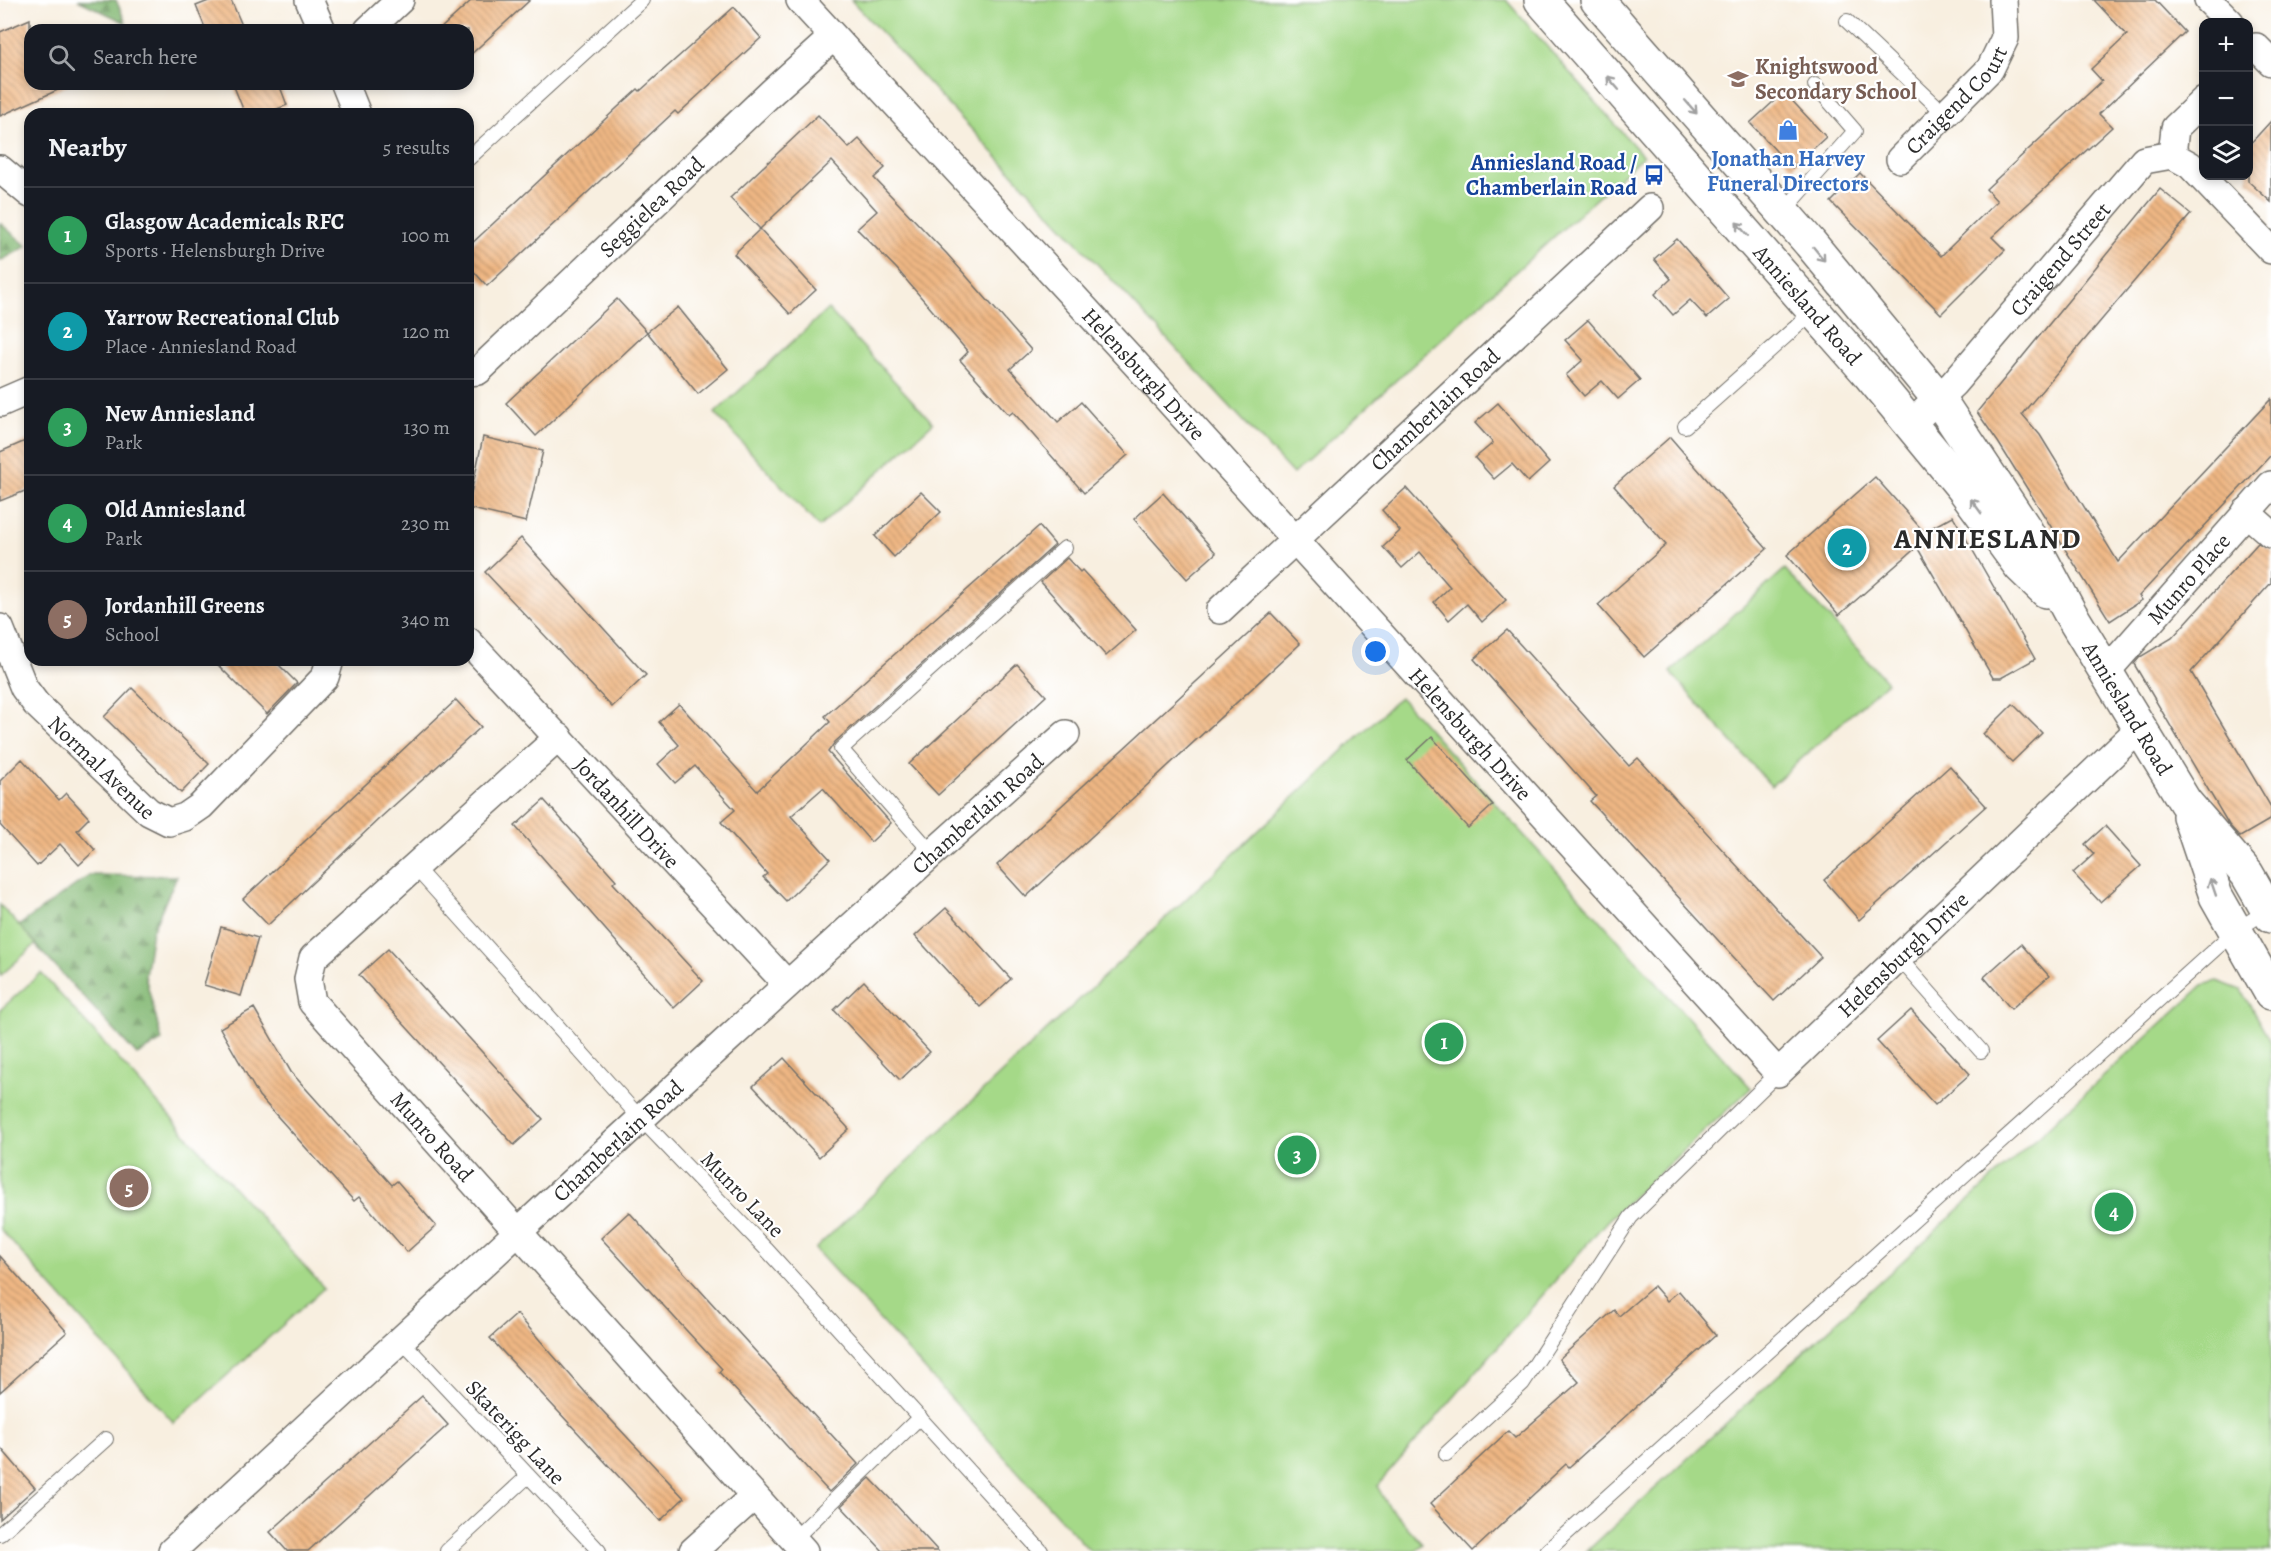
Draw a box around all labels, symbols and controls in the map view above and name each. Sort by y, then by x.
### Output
map controls [2199,18,2253,180]
button: + [2199,18,2253,72]
search box [24,24,474,90]
icon: search [45,41,78,74]
street label: Craigend Court [1899,41,2015,162]
text: Search here [93,42,198,72]
place label: Knightswood Secondary School [1755,52,1917,107]
school or university icon: Knightswood Secondary School [1726,67,1750,91]
button: − [2199,72,2253,126]
one-way arrow [1606,76,1620,91]
one-way arrow [1684,99,1698,114]
shop icon: Jonathan Harvey Funeral Directors [1776,118,1800,142]
button: layers [2199,126,2253,180]
text: Nearby [48,130,127,165]
text: 5 results [383,134,450,161]
place label: Jonathan Harvey Funeral Directors [1707,144,1869,199]
place label: Anniesland Road / Chamberlain Road [1466,148,1637,203]
street label: Seggielea Road [593,150,711,264]
bus stop icon: Anniesland Road / Chamberlain Road [1642,163,1666,187]
street label: Craigend Street [2003,196,2118,323]
text: Glasgow Academicals RFC [105,207,344,237]
text: 1 [64,222,71,249]
text: 100 m [401,222,450,249]
one-way arrow [1735,222,1749,237]
text: Sports · Helensburgh Drive [105,237,325,264]
street label: Anniesland Road [1745,238,1869,372]
one-way arrow [1812,246,1826,261]
street label: Helensburgh Drive [1075,301,1212,447]
text: Yarrow Recreational Club [105,303,339,333]
text: 2 [63,318,72,345]
text: 120 m [402,318,450,345]
text: Place · Anniesland Road [105,333,297,360]
street label: Chamberlain Road [1364,342,1507,478]
text: New Anniesland [105,399,255,429]
text: 3 [63,414,72,441]
text: 130 m [404,414,450,441]
text: Park [105,429,143,456]
text: Old Anniesland [105,495,245,525]
one-way arrow [1970,499,1982,515]
text: 4 [63,510,72,537]
text: 230 m [401,510,450,537]
district label: ANNIESLAND [1893,520,2082,558]
text: Park [105,525,143,552]
pin: 2 [1828,526,1866,570]
street label: Munro Place [2141,527,2238,631]
text: Jordanhill Greens [105,591,265,621]
text: 5 [63,606,72,633]
text: 340 m [401,606,450,633]
text: School [105,621,159,648]
street label: Anniesland Road [2074,635,2179,781]
your location [1361,637,1390,666]
street label: Helensburgh Drive [1402,661,1538,808]
street label: Normal Avenue [41,709,162,827]
street label: Chamberlain Road [905,747,1050,881]
street label: Jordanhill Drive [567,751,686,875]
one-way arrow [2206,878,2217,897]
street label: Helensburgh Drive [1831,885,1975,1025]
pin: 1 [1424,1020,1464,1064]
street label: Chamberlain Road [546,1073,690,1209]
street label: Munro Road [383,1085,480,1189]
pin: 3 [1278,1132,1316,1178]
street label: Munro Lane [694,1145,791,1244]
pin: 5 [110,1166,148,1210]
pin: 4 [2094,1190,2134,1234]
street label: Skaterigg Lane [459,1374,572,1492]

